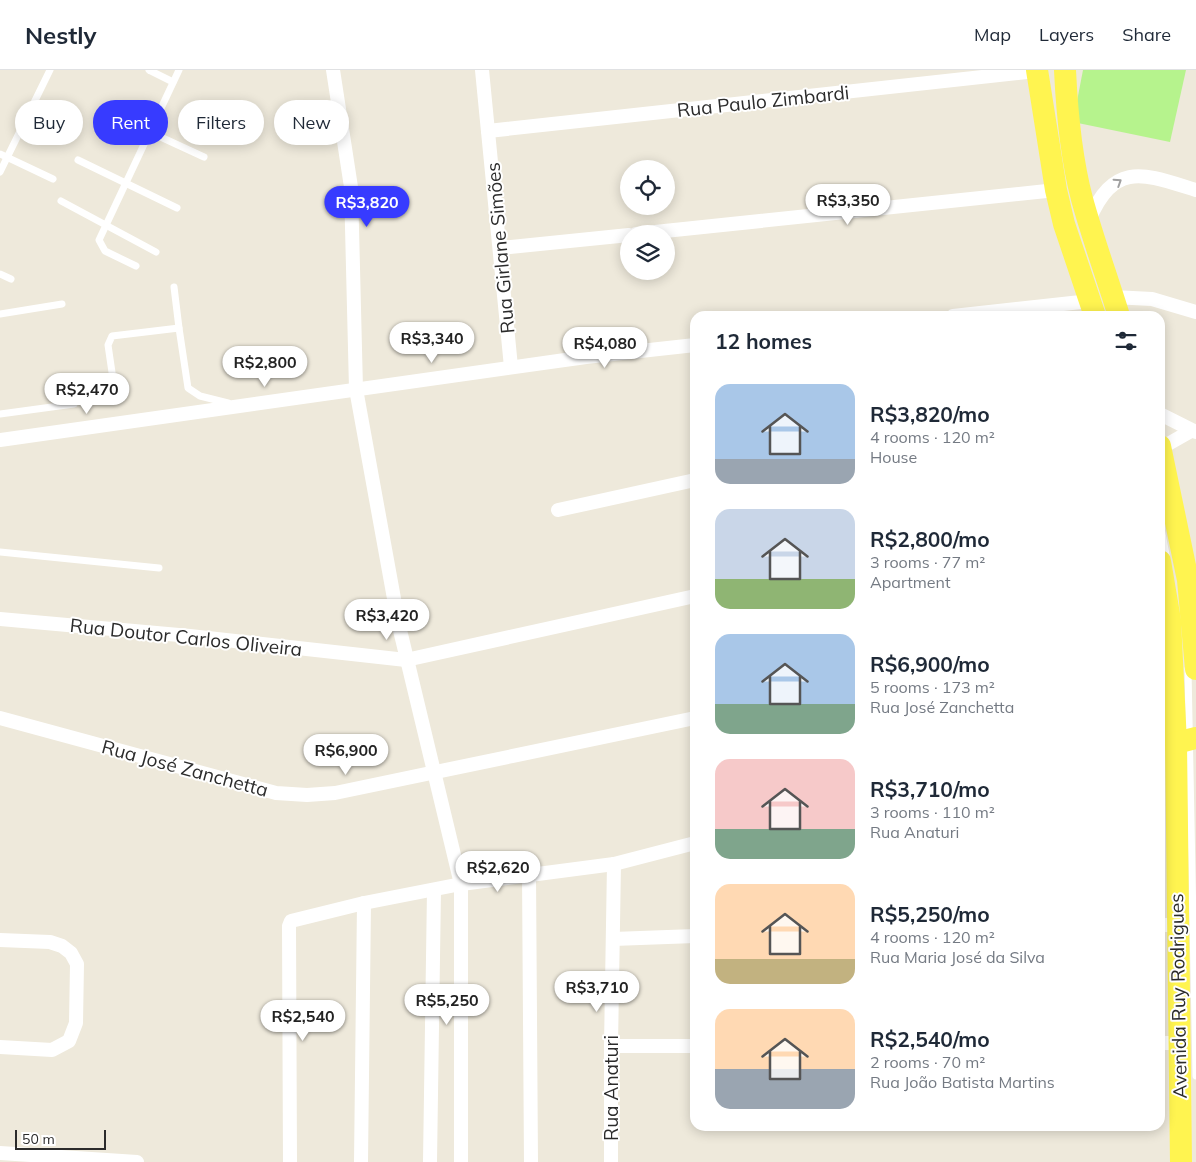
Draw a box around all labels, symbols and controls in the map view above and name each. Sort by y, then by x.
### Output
text: Nestly [25,20,97,50]
text: Map [974,23,1011,46]
text: Layers [1039,23,1094,46]
text: Share [1122,23,1171,46]
street label: Rua Paulo Zimbardi [676,80,850,122]
chip: Buy [15,100,83,145]
chip: Rent [93,100,168,145]
chip: Filters [178,100,264,145]
chip: New [274,100,349,145]
map controls [620,160,675,280]
button: locate [620,160,675,215]
street label: Rua Girlane Simões [481,161,519,335]
one-way arrow [1112,179,1121,189]
pin: R$3,350 [802,184,894,226]
pin: R$3,820 [321,186,413,228]
text: R$3,350 [816,190,880,210]
text: R$3,820 [335,192,399,212]
button: layers [620,225,675,280]
pin: R$3,340 [386,322,478,364]
pin: R$4,080 [559,326,651,369]
icon: filters [1112,327,1140,355]
text: R$3,340 [400,328,464,348]
text: 12 homes [715,328,812,354]
text: R$4,080 [573,333,637,353]
pin: R$2,800 [219,346,311,388]
text: R$2,800 [233,352,297,372]
pin: R$2,470 [41,372,133,415]
text: R$2,470 [55,379,119,399]
text: R$3,820/mo [870,401,990,427]
icon: home [755,404,815,464]
text: 4 rooms · 120 m² [870,427,995,447]
text: House [870,447,917,467]
text: R$2,800/mo [870,526,990,552]
icon: home [755,529,815,589]
text: 3 rooms · 77 m² [870,552,985,572]
text: Apartment [870,572,951,592]
pin: R$3,420 [341,598,433,641]
text: R$3,420 [355,605,419,625]
street label: Rua Doutor Carlos Oliveira [69,613,303,661]
text: R$6,900/mo [870,651,990,677]
icon: home [755,654,815,714]
text: 5 rooms · 173 m² [870,677,995,697]
text: Rua José Zanchetta [870,697,1014,717]
street label: Rua José Zanchetta [99,734,271,802]
pin: R$6,900 [300,734,392,776]
text: R$6,900 [314,740,378,760]
text: R$3,710/mo [870,776,990,802]
icon: home [755,779,815,839]
text: 3 rooms · 110 m² [870,802,995,822]
text: Rua Anaturi [870,822,959,842]
pin: R$2,620 [452,850,544,893]
text: R$2,620 [466,857,530,877]
street label: Avenida Ruy Rodrigues [1164,893,1192,1099]
text: R$5,250/mo [870,901,990,927]
icon: home [755,904,815,964]
text: 4 rooms · 120 m² [870,927,995,947]
text: Rua Maria José da Silva [870,947,1045,967]
pin: R$3,710 [551,970,643,1013]
text: R$3,710 [565,977,629,997]
pin: R$5,250 [401,984,493,1026]
text: R$5,250 [415,990,479,1010]
pin: R$2,540 [257,1000,349,1042]
text: R$2,540 [271,1006,335,1026]
text: R$2,540/mo [870,1026,990,1052]
icon: home [755,1029,815,1089]
street label: Rua Anaturi [599,1035,623,1141]
text: 2 rooms · 70 m² [870,1052,985,1072]
text: Rua João Batista Martins [870,1072,1055,1092]
scale bar [15,1127,106,1150]
text: 50 m [22,1130,55,1148]

